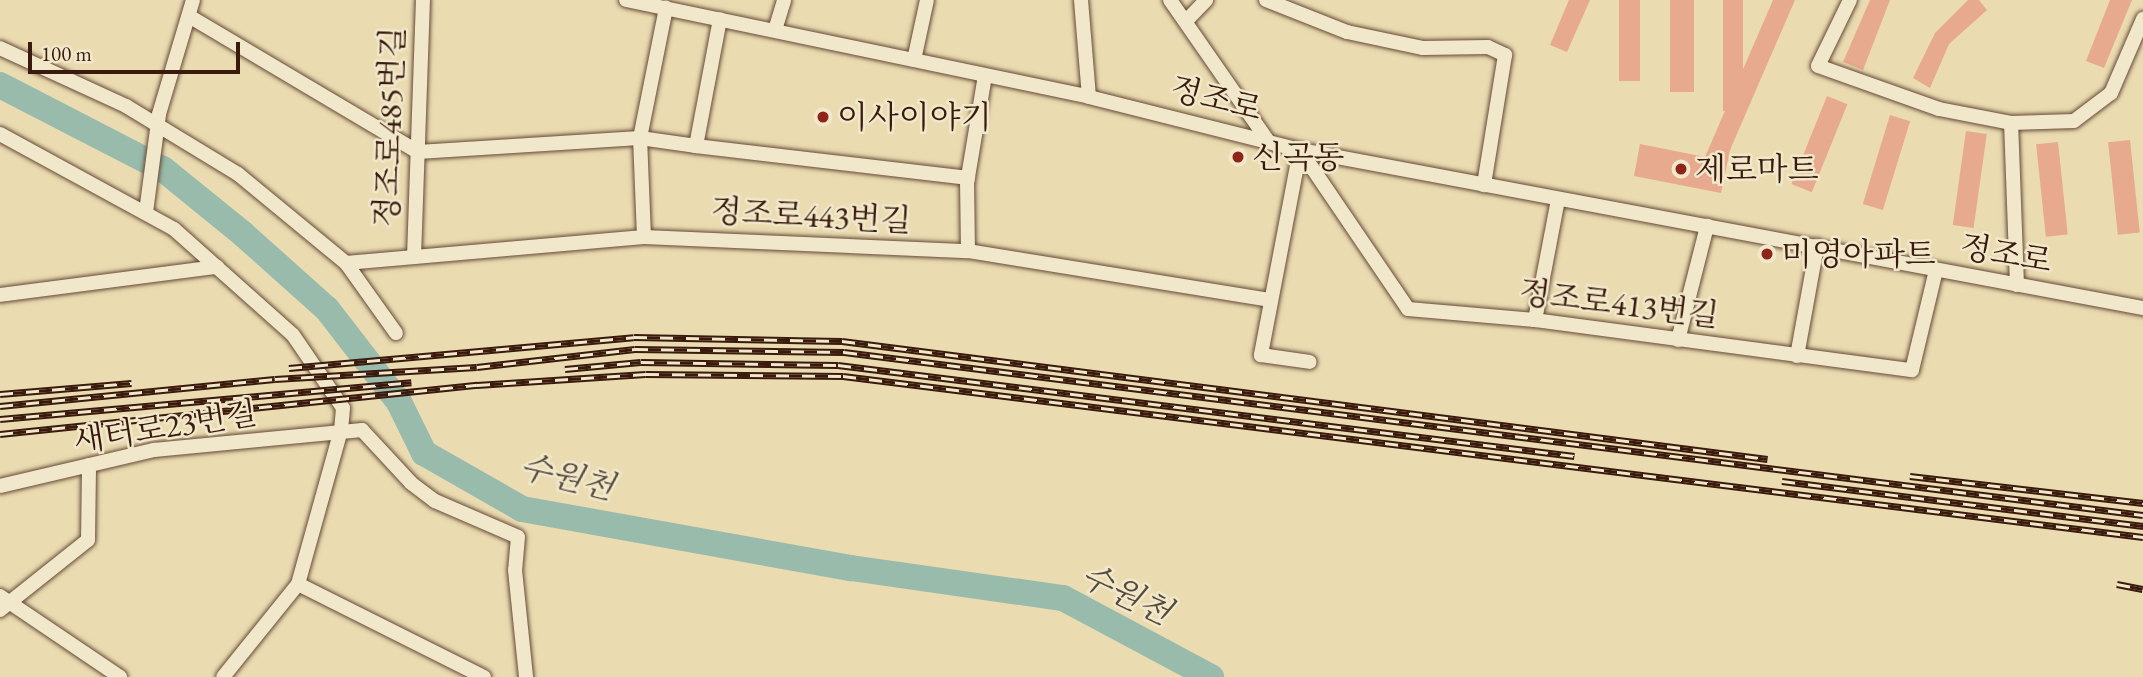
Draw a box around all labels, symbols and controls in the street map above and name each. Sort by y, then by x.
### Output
street label: 정조로485번길 [367,26,413,228]
scale bar [32,28,243,72]
text: 100 m [41,40,92,67]
street label: 정조로 [1166,69,1266,129]
place label: 이사이야기 [837,98,992,136]
marker: 이사이야기 [815,109,831,125]
place label: 신곡동 [1252,138,1345,176]
marker: 신곡동 [1230,149,1246,165]
place label: 제로마트 [1695,150,1819,188]
marker: 제로마트 [1673,161,1689,177]
street label: 정조로443번길 [710,192,912,240]
street label: 정조로 [1957,227,2055,281]
place label: 미영아파트 [1781,235,1936,273]
marker: 미영아파트 [1759,246,1775,262]
street label: 정조로413번길 [1517,273,1721,335]
street label: 새터로23번길 [70,394,260,460]
water label: 수원천 [516,446,618,508]
water label: 수원천 [1074,555,1178,633]

